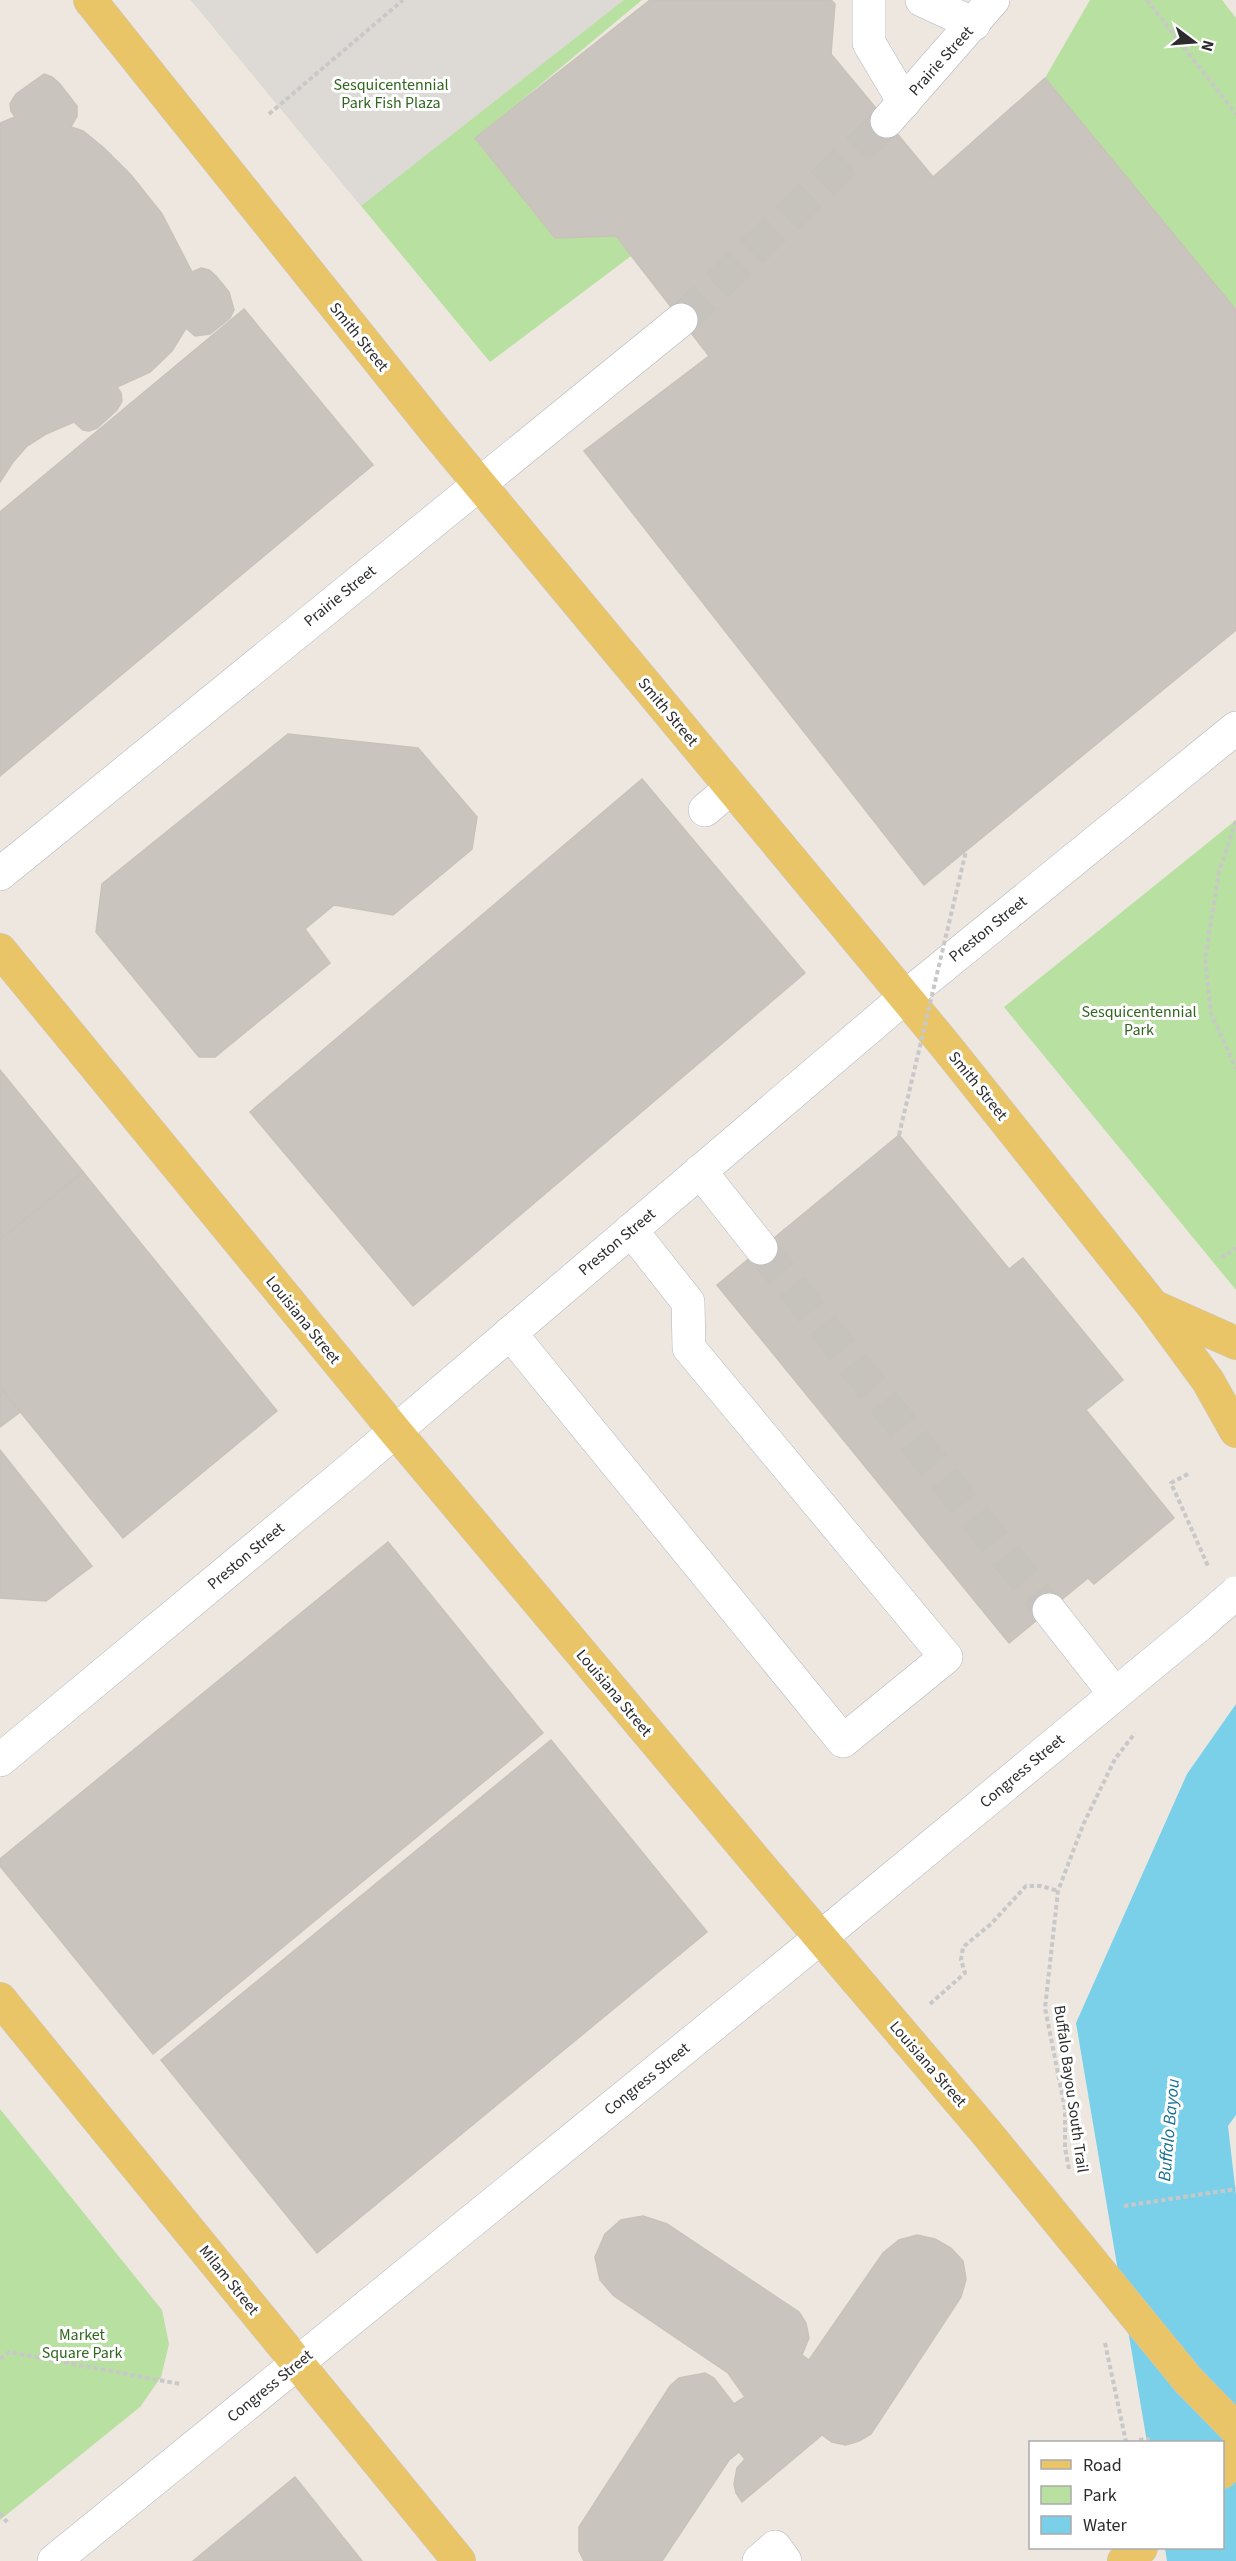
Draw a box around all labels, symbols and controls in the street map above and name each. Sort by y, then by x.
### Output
north arrow [1164,12,1224,72]
street label: Prairie Street [904,21,979,101]
text: N [1195,38,1219,54]
park label: Sesquicentennial Park Fish Plaza [333,74,449,114]
street label: Smith Street [324,298,394,377]
street label: Prairie Street [299,560,381,632]
street label: Smith Street [633,673,704,751]
street label: Preston Street [944,890,1032,967]
park label: Sesquicentennial Park [1081,1001,1197,1041]
street label: Smith Street [943,1047,1013,1126]
street label: Preston Street [574,1203,661,1281]
street label: Louisiana Street [261,1271,346,1369]
street label: Preston Street [203,1517,290,1595]
street label: Louisiana Street [571,1645,657,1742]
street label: Congress Street [975,1729,1070,1813]
street label: Buffalo Bayou South Trail [1048,2004,1094,2174]
street label: Louisiana Street [884,2016,972,2112]
street label: Congress Street [599,2037,695,2120]
water label: Buffalo Bayou [1152,2078,1186,2182]
street label: Milam Street [194,2240,264,2320]
park label: Market Square Park [42,2324,122,2364]
street label: Congress Street [222,2344,318,2427]
legend [1029,2441,1224,2549]
text: Road [1083,2453,1122,2478]
text: Park [1083,2483,1117,2508]
text: Water [1083,2513,1127,2538]

